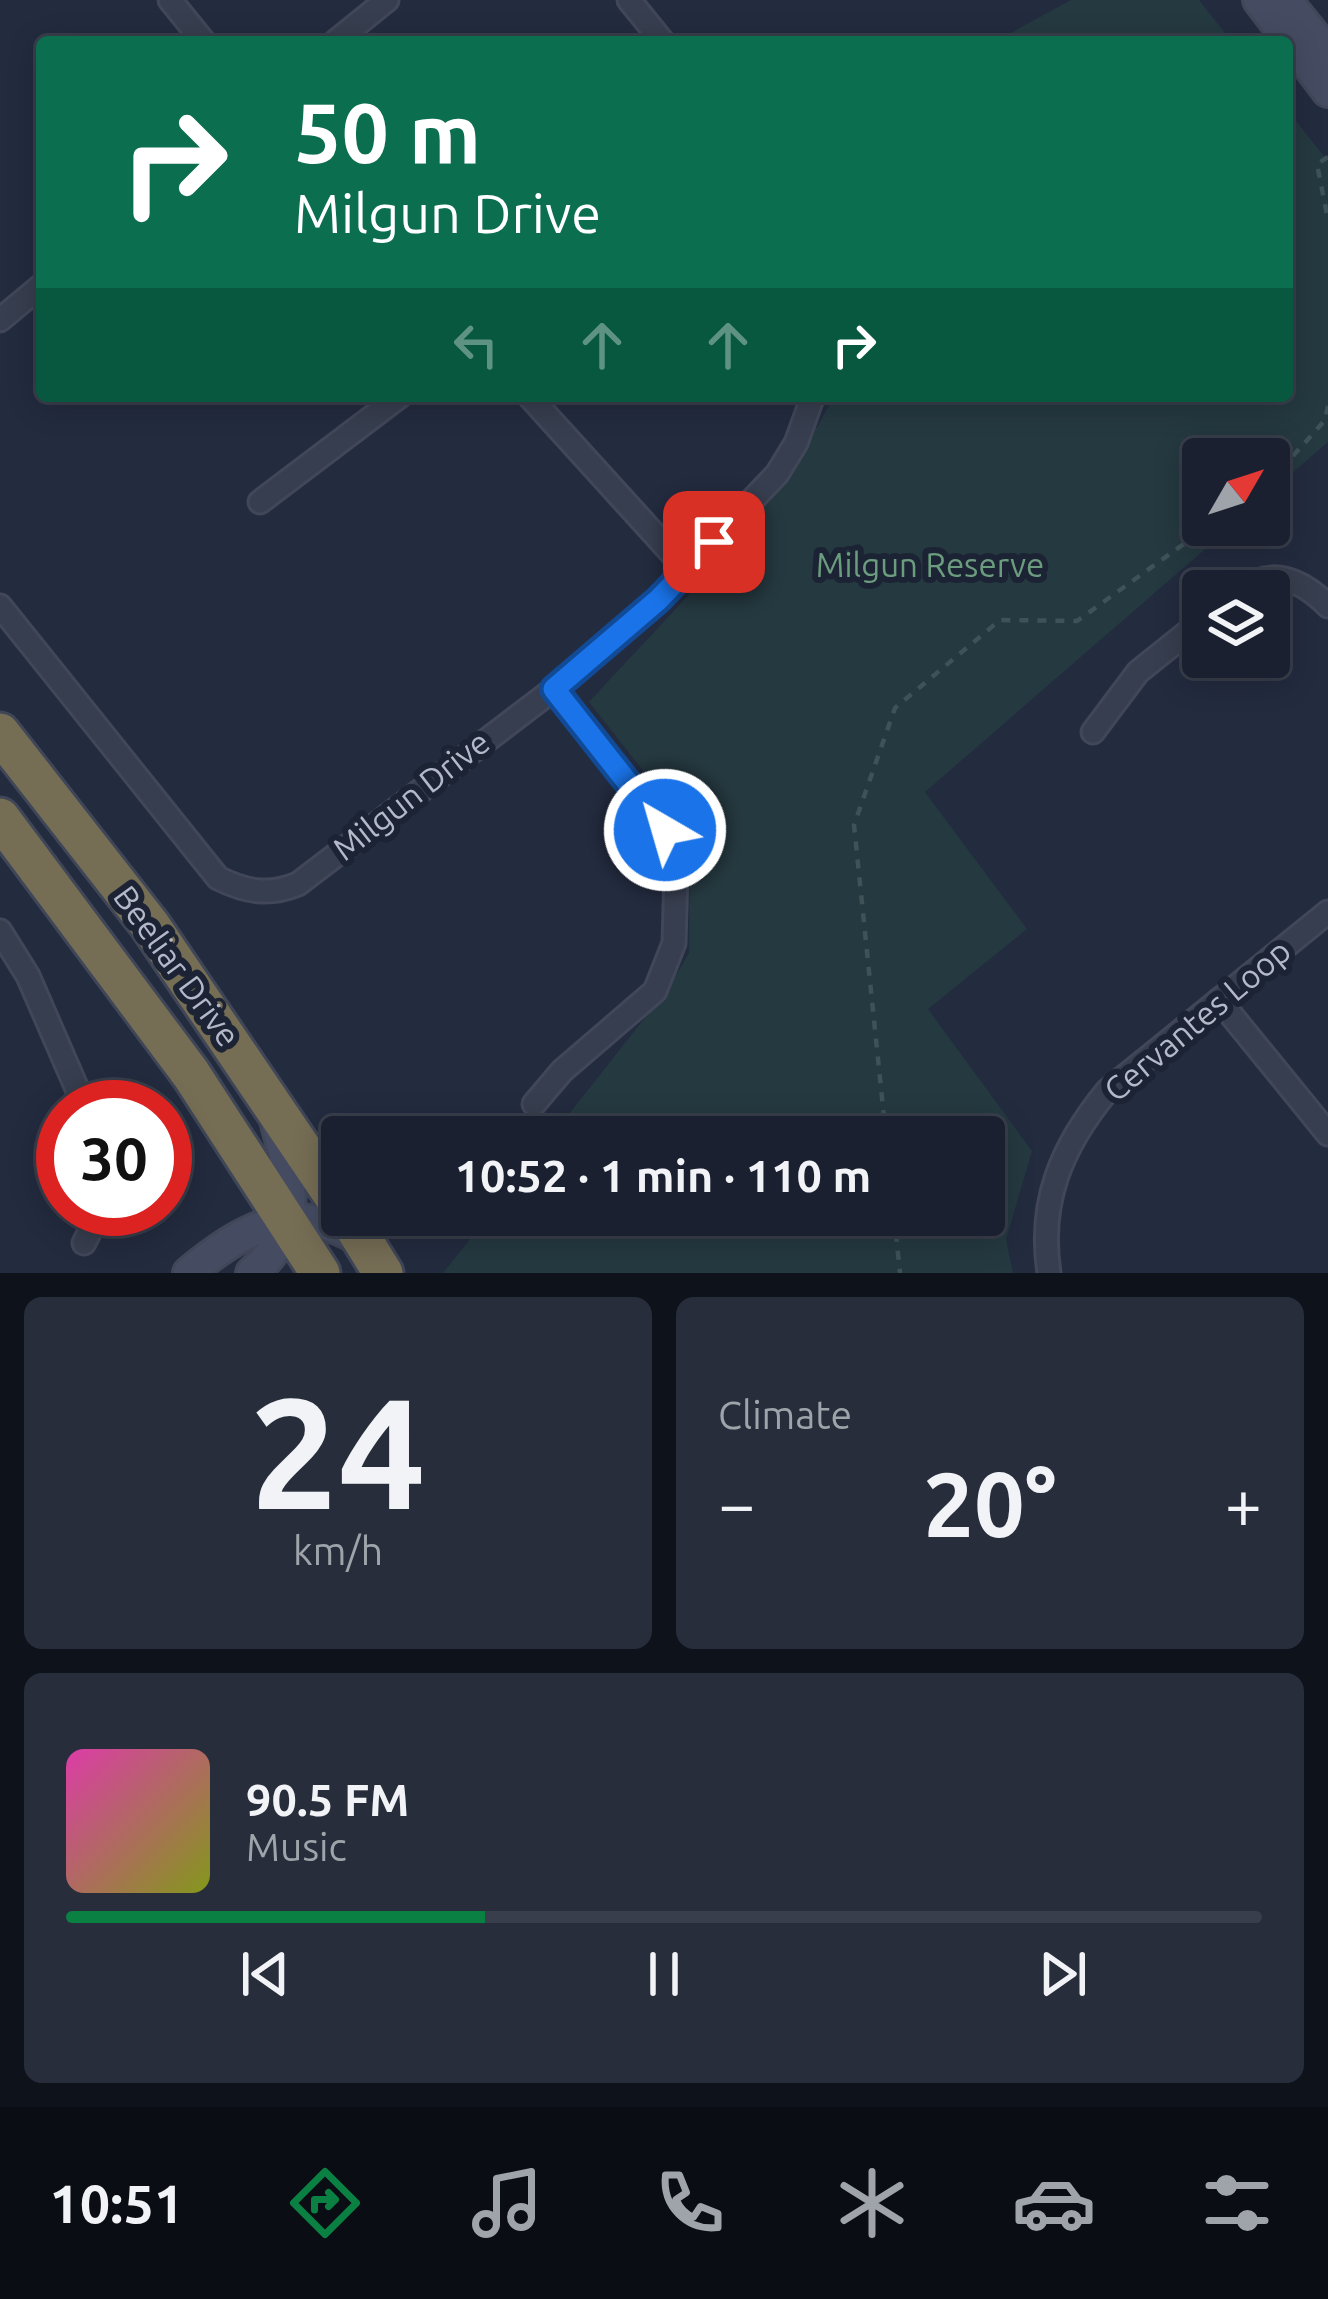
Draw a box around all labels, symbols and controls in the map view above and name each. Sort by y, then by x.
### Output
icon: right [96,84,252,240]
text: 50 m [294,85,481,179]
text: Milgun Drive [294,183,601,243]
icon: left [443,312,509,378]
icon: ahead [569,312,635,378]
icon: ahead [695,312,761,378]
icon: right [821,312,887,378]
north arrow [1182,438,1290,546]
map controls [1182,438,1290,678]
pin [663,491,765,593]
icon: arrive [681,509,747,575]
park label: Milgun Reserve [816,546,1044,583]
button: layers [1182,570,1290,678]
street label: Milgun Drive [325,722,496,867]
position arrow [602,767,728,893]
street label: Beeliar Drive [107,878,248,1053]
street label: Cervantes Loop [1096,931,1297,1108]
speed limit sign: 30 [36,1080,192,1236]
text: 10:52 · 1 min · 110 m [455,1150,871,1201]
text: 24 [250,1364,426,1538]
text: Climate [718,1393,852,1436]
text: 20° [923,1453,1057,1554]
text: − [718,1466,755,1540]
text: + [1225,1466,1262,1540]
text: km/h [293,1529,383,1572]
text: 90.5 FM [246,1774,409,1825]
text: Music [246,1825,347,1868]
icon: previous [232,1941,298,2007]
icon: pause [631,1941,697,2007]
icon: next [1030,1941,1096,2007]
icon: directions [283,2161,367,2245]
icon: music [465,2161,549,2245]
icon: phone [648,2161,732,2245]
icon: climate [830,2161,914,2245]
icon: car [1012,2161,1096,2245]
icon: filters [1195,2161,1279,2245]
text: 10:51 [49,2173,184,2233]

